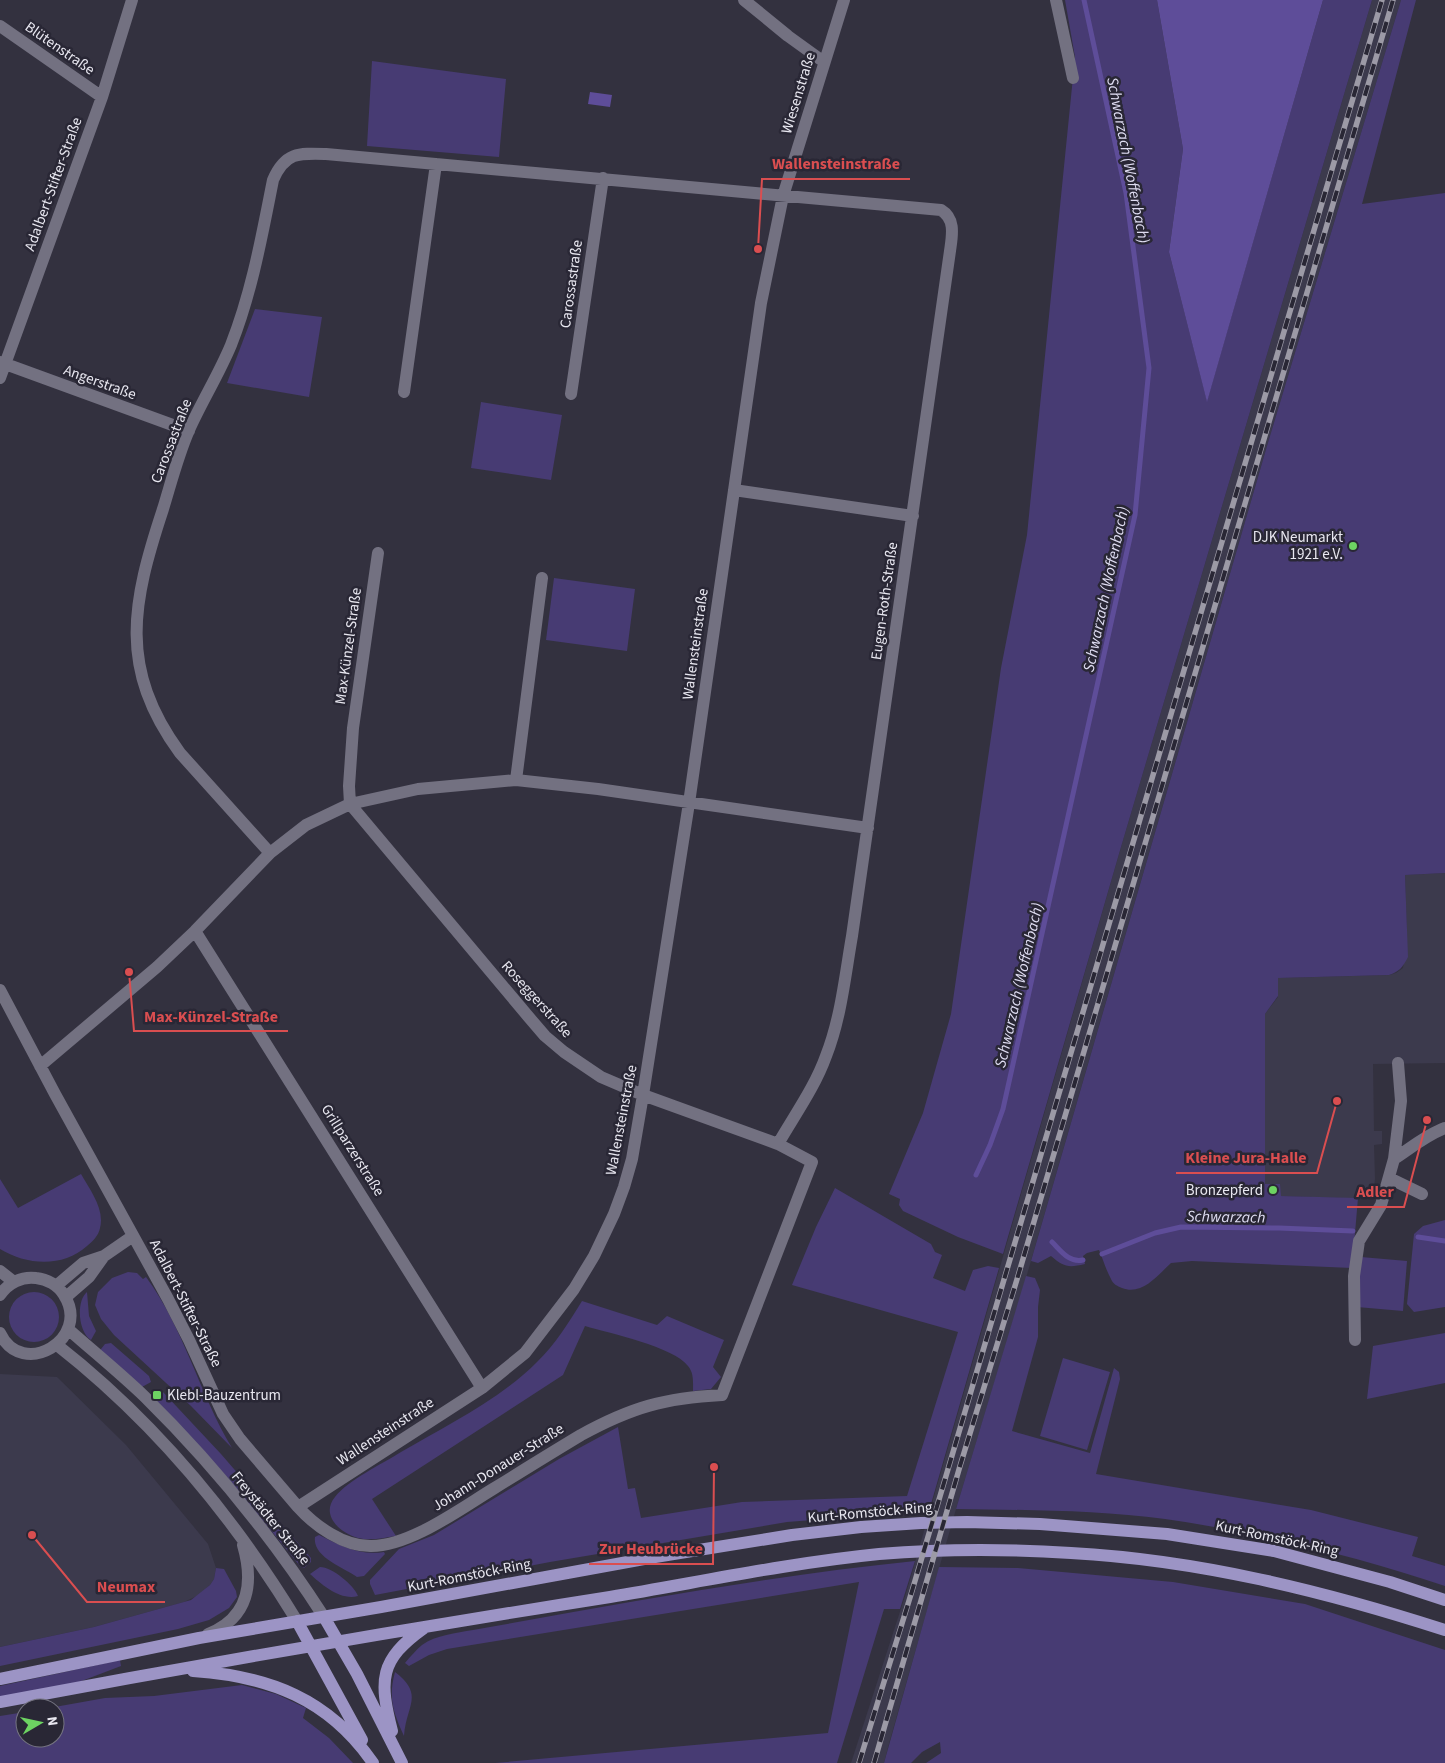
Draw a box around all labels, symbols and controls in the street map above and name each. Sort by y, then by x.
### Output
street label: Blütenstraße [21,17,99,80]
street label: Wiesenstraße [776,50,821,137]
water label: Schwarzach (Woffenbach) [1101,75,1155,245]
street label: Adalbert-Stifter-Straße [20,114,87,254]
callout: Wallensteinstraße [762,148,910,179]
text: Wallensteinstraße [772,153,900,175]
street label: Carossastraße [555,239,588,330]
street label: Angerstraße [61,360,139,405]
street label: Carossastraße [146,396,197,486]
water label: Schwarzach (Woffenbach) [1078,504,1134,674]
place label: DJK Neumarkt 1921 e.V. [1253,527,1343,565]
marker: DJK Neumarkt 1921 e.V. [1347,540,1359,552]
street label: Eugen-Roth-Straße [866,541,903,661]
street label: Max-Künzel-Straße [330,586,367,706]
street label: Wallensteinstraße [677,587,714,701]
water label: Schwarzach (Woffenbach) [989,901,1049,1070]
street label: Roseggerstraße [496,956,577,1042]
callout: Max-Künzel-Straße [134,1000,288,1031]
text: Max-Künzel-Straße [144,1006,278,1028]
street label: Wallensteinstraße [600,1063,642,1177]
street label: Grillparzerstraße [316,1100,389,1200]
callout: Kleine Jura-Halle [1176,1142,1317,1173]
text: Kleine Jura-Halle [1185,1147,1307,1169]
callout: Adler [1347,1176,1404,1207]
place label: Bronzepferd [1186,1180,1263,1201]
text: Adler [1355,1181,1394,1203]
marker: Bronzepferd [1267,1184,1279,1196]
water label: Schwarzach [1186,1205,1266,1229]
street label: Adalbert-Stifter-Straße [144,1236,227,1371]
place label: Klebl-Bauzentrum [167,1385,281,1406]
marker: Klebl-Bauzentrum [151,1389,163,1401]
street label: Wallensteinstraße [333,1392,438,1471]
street label: Johann-Donauer-Straße [429,1418,568,1516]
street label: Freystädter Straße [226,1467,315,1570]
street label: Kurt-Romstöck-Ring [807,1497,934,1528]
street label: Kurt-Romstöck-Ring [1213,1515,1341,1562]
callout: Zur Heubrücke [589,1533,713,1564]
text: Zur Heubrücke [599,1538,703,1560]
street label: Kurt-Romstöck-Ring [406,1553,533,1598]
callout: Neumax [87,1571,165,1602]
text: Neumax [97,1576,155,1598]
north arrow [15,1698,65,1748]
text: N [41,1715,62,1727]

